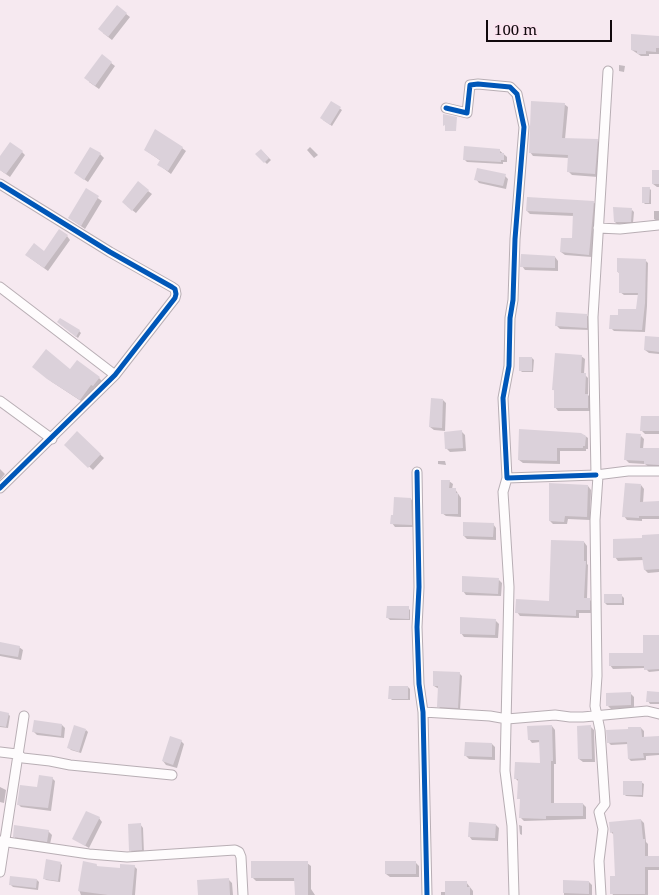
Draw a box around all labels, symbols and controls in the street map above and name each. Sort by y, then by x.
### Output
scale bar [489,10,615,42]
text: 100 m [494,19,537,39]

